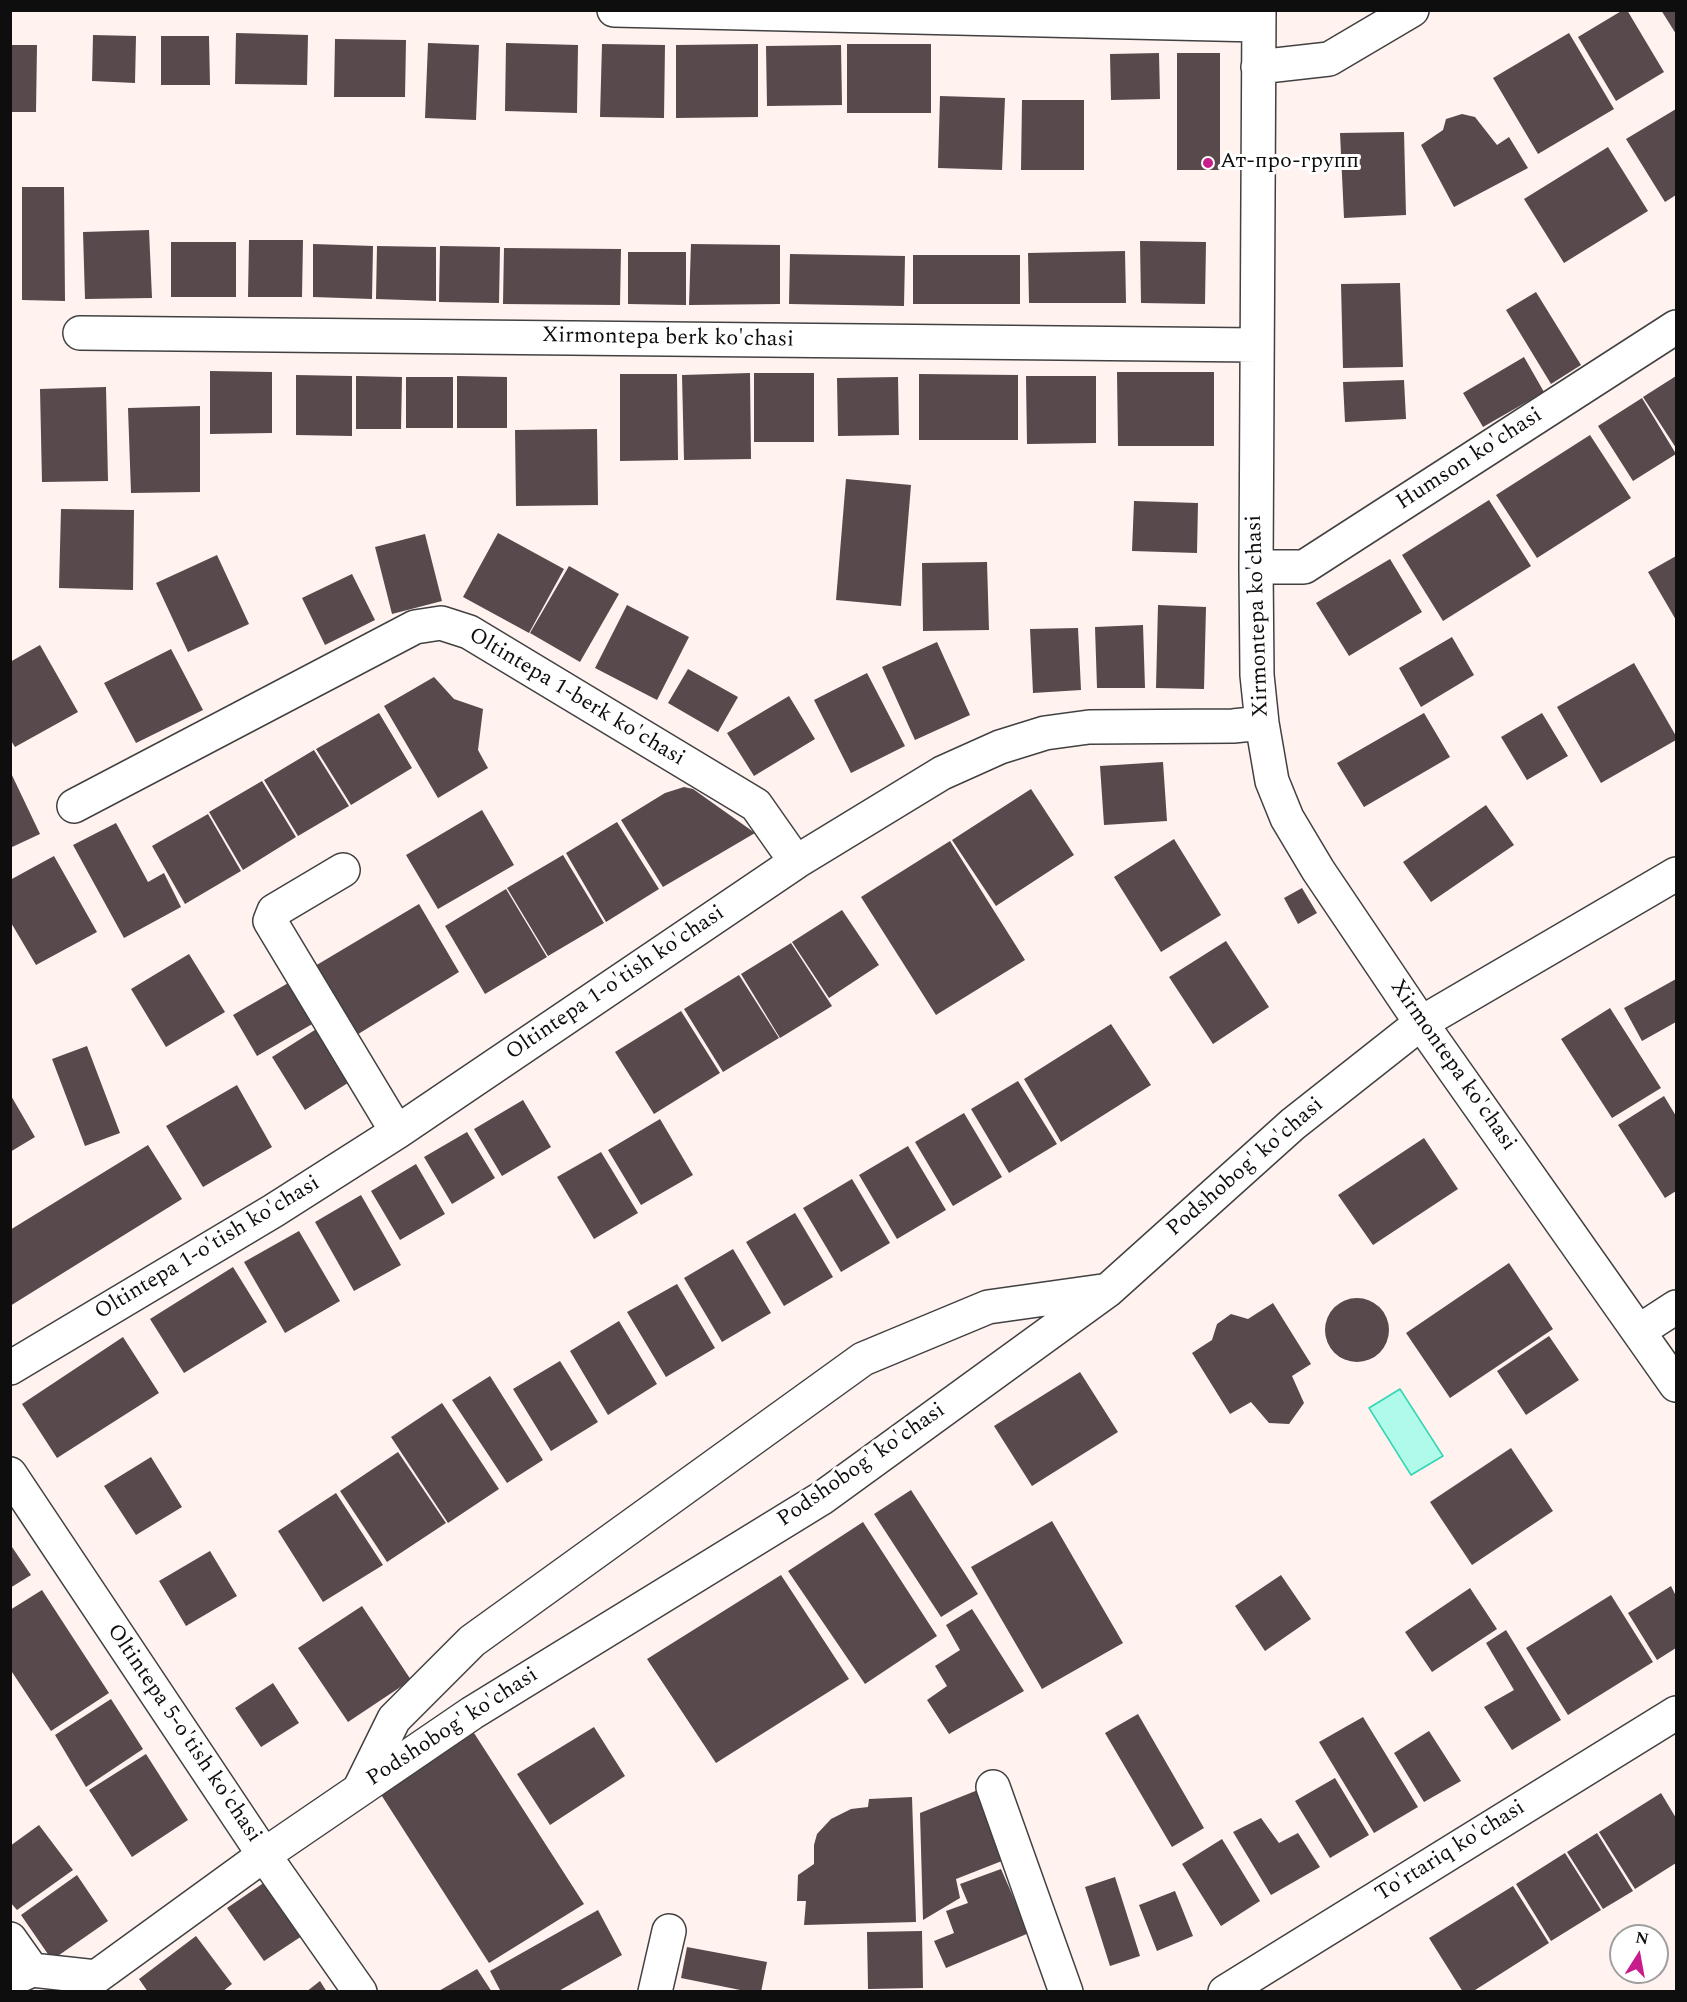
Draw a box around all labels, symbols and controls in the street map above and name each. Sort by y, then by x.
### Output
place label: Ат-про-групп [1220,150,1359,176]
marker: Ат-про-групп [1201,156,1215,170]
street label: Xirmontepa berk ko'chasi [542,324,794,354]
street label: Humson ko'chasi [1392,403,1548,517]
street label: Xirmontepa ko'chasi [1242,514,1276,718]
street label: Oltintepa 1-berk ko'chasi [463,623,689,773]
street label: Oltintepa 1-o'tish ko'chasi [502,901,730,1067]
street label: Xirmontepa ko'chasi [1383,976,1521,1156]
street label: Podshobog' ko'chasi [1162,1093,1330,1243]
street label: Oltintepa 1-o'tish ko'chasi [91,1171,325,1327]
street label: Podshobog' ko'chasi [773,1398,951,1534]
street label: Oltintepa 5-o'tish ko'chasi [100,1620,266,1848]
street label: Podshobog' ko'chasi [362,1663,544,1793]
street label: To'rtariq ko'chasi [1371,1795,1531,1909]
north arrow [1609,1924,1669,1984]
text: N [1633,1925,1651,1951]

